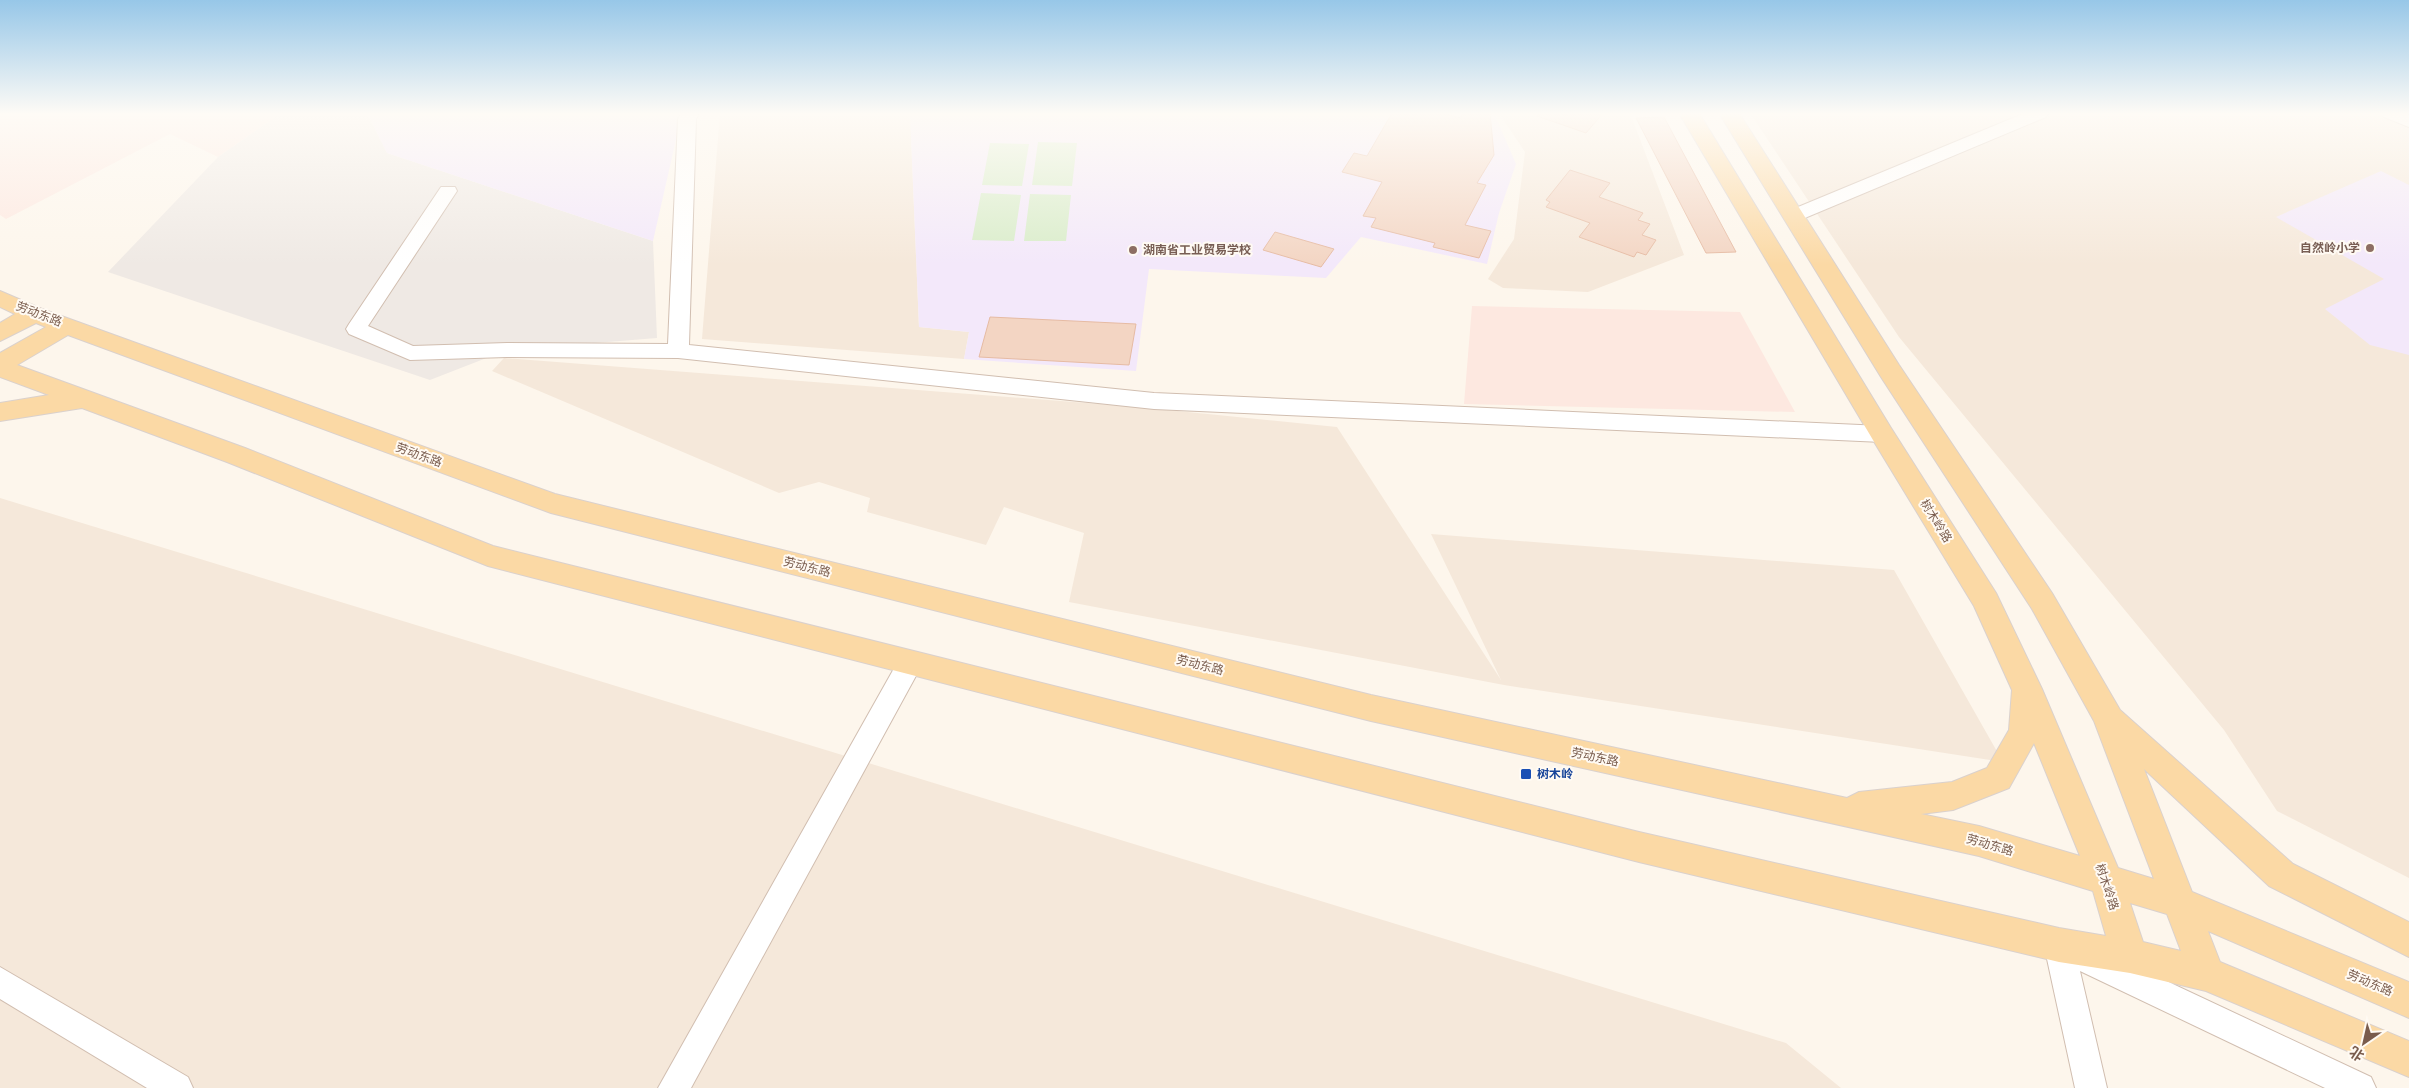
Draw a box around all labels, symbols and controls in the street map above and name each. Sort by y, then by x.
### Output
place label: 自然岭小学 [2300,241,2360,257]
marker: 自然岭小学 [2364,242,2376,254]
place label: 湖南省工业贸易学校 [1143,243,1251,259]
marker: 湖南省工业贸易学校 [1127,244,1139,256]
street label: 劳动东路 [13,299,64,331]
street label: 劳动东路 [393,440,444,472]
street label: 树木岭路 [1916,497,1955,546]
street label: 劳动东路 [782,554,832,582]
street label: 劳动东路 [1175,652,1225,680]
street label: 劳动东路 [1570,745,1620,771]
marker: 树木岭 [1519,767,1533,781]
place label: 树木岭 [1537,767,1573,783]
street label: 劳动东路 [1964,832,2015,860]
street label: 树木岭路 [2091,862,2121,913]
street label: 劳动东路 [2344,967,2395,1001]
north arrow [2339,1018,2389,1068]
text: 北 [2347,1042,2368,1063]

